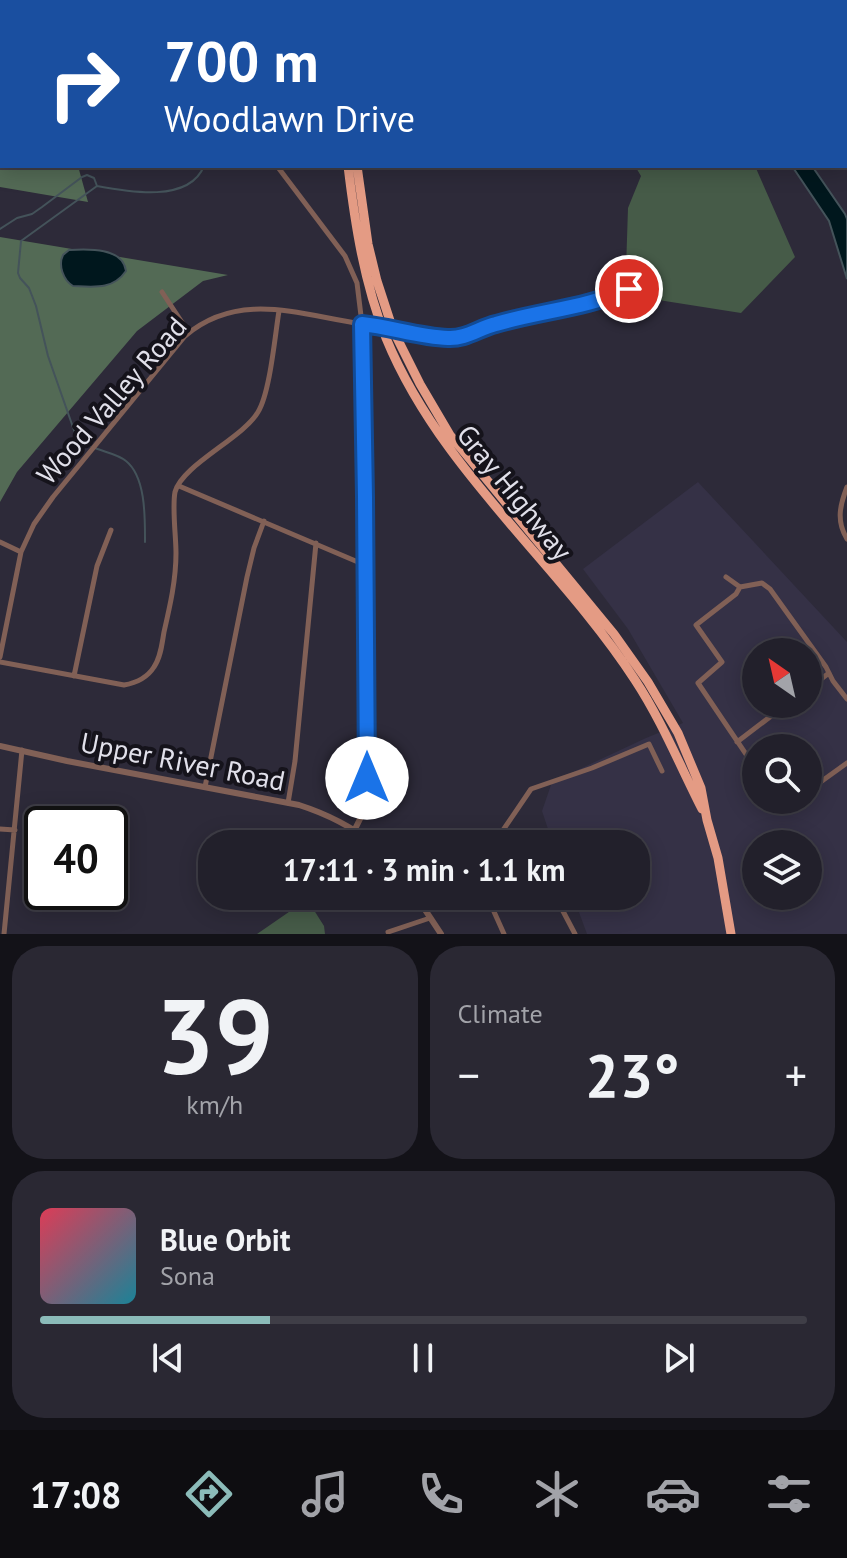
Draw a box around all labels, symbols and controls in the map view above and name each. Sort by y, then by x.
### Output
text: 700 m [164,25,319,97]
icon: right [32,32,136,136]
text: Woodlawn Drive [164,95,415,142]
pin [595,255,663,323]
icon: arrive [607,267,651,311]
street label: Wood Valley Road [28,308,194,492]
street label: Gray Highway [449,417,581,567]
north arrow [742,638,822,718]
map controls [742,638,822,910]
street label: Upper River Road [78,723,288,799]
button: search [742,734,822,814]
position arrow [325,736,409,820]
speed limit sign: 40 [24,806,128,910]
button: layers [742,830,822,910]
text: 17:11 · 3 min · 1.1 km [283,850,565,889]
text: 39 [156,968,274,1103]
text: Climate [458,997,543,1030]
text: 23° [585,1036,679,1114]
text: − [458,1046,480,1103]
text: + [785,1046,807,1103]
text: km/h [186,1088,243,1121]
text: Blue Orbit [160,1220,290,1259]
text: Sona [160,1259,215,1292]
icon: previous [146,1336,190,1380]
icon: pause [401,1336,445,1380]
icon: next [657,1336,701,1380]
icon: directions [181,1466,237,1522]
icon: music [297,1466,353,1522]
icon: phone [413,1466,469,1522]
icon: climate [529,1466,585,1522]
icon: car [645,1466,701,1522]
icon: filters [761,1466,817,1522]
text: 17:08 [30,1471,121,1518]

